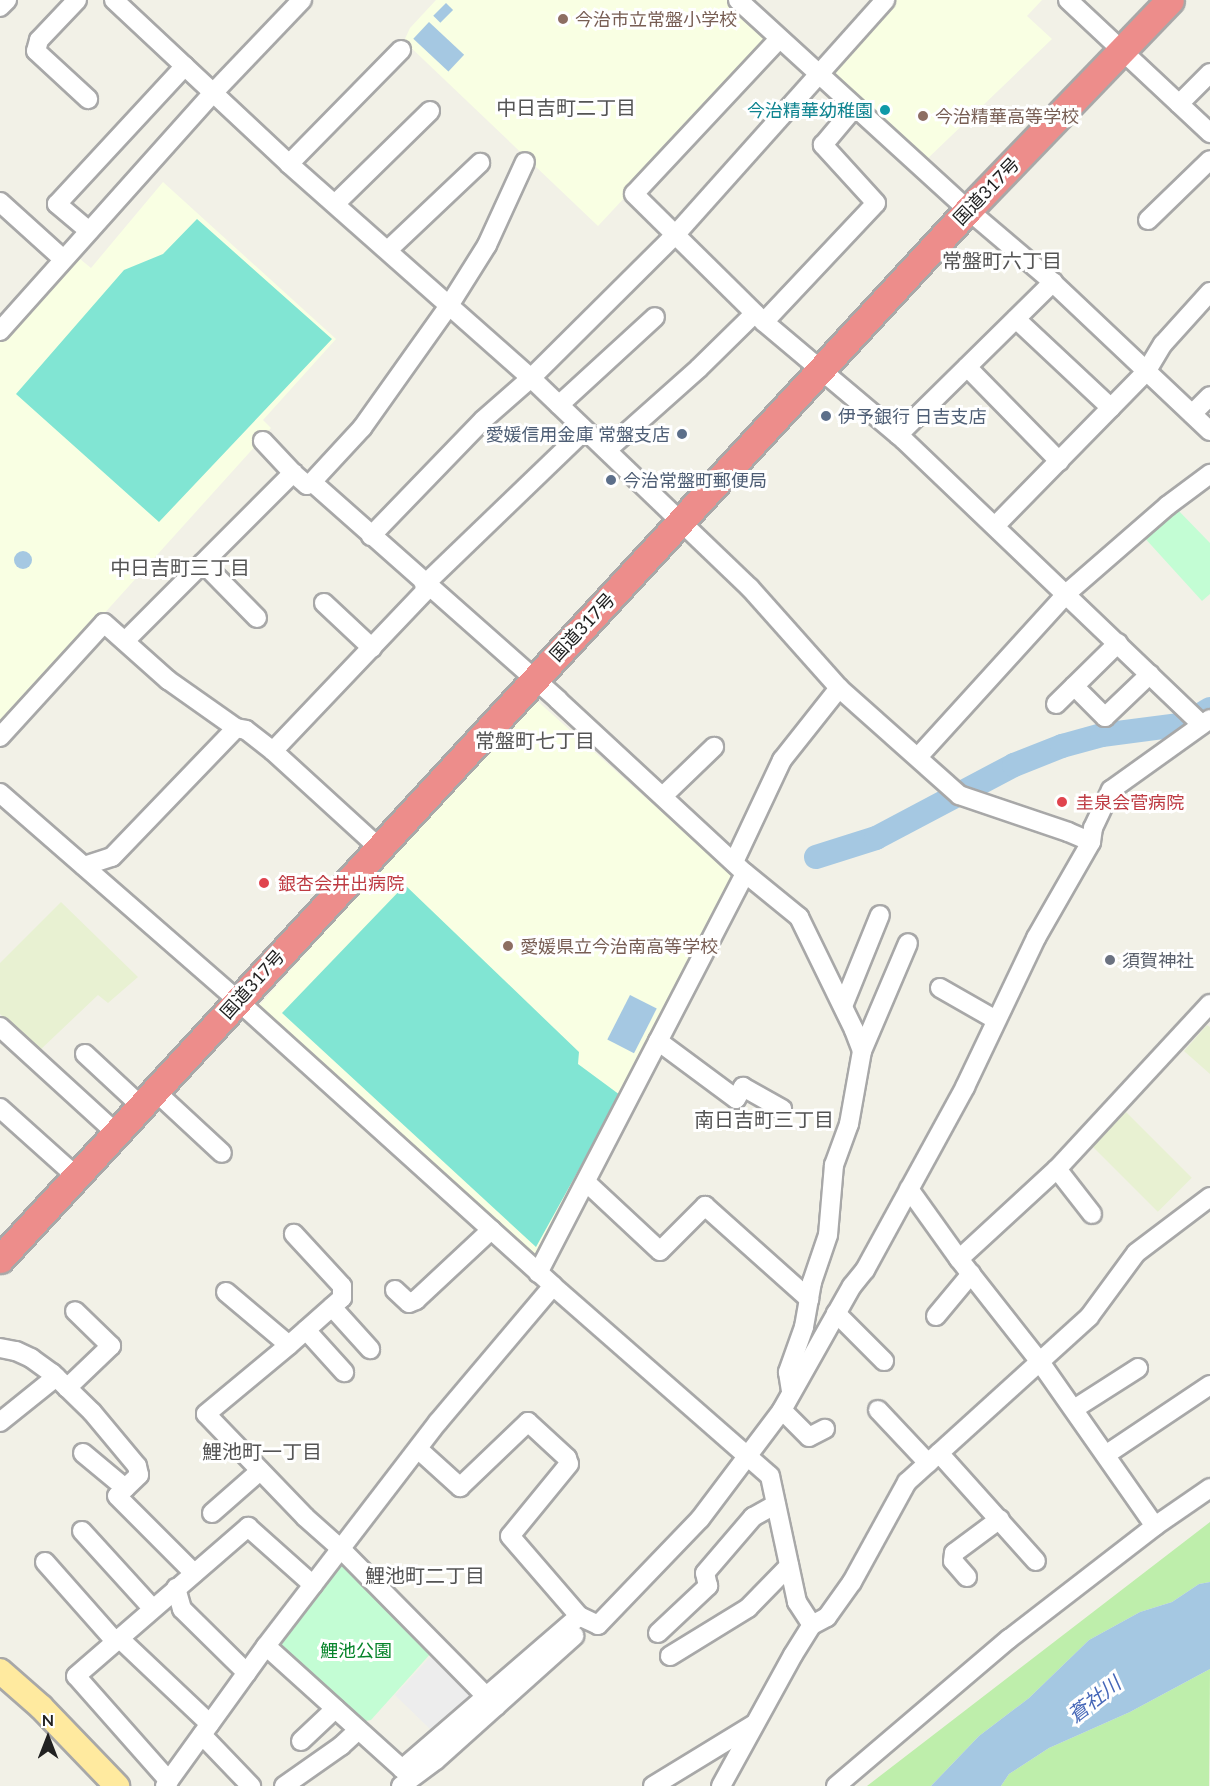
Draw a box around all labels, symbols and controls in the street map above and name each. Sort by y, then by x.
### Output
place label: 今治市立常盤小学校 [575,8,737,30]
marker: 今治市立常盤小学校 [556,12,570,26]
district label: 中日吉町二丁目 [496,95,636,119]
place label: 今治精華幼稚園 [747,99,873,121]
marker: 今治精華幼稚園 [878,103,892,117]
place label: 今治精華高等学校 [935,105,1079,127]
marker: 今治精華高等学校 [916,109,930,123]
street label: 国道317号 [949,153,1023,229]
district label: 常盤町六丁目 [942,248,1062,272]
place label: 伊予銀行 日吉支店 [838,405,987,427]
marker: 伊予銀行 日吉支店 [819,409,833,423]
place label: 愛媛信用金庫 常盤支店 [485,423,670,445]
marker: 愛媛信用金庫 常盤支店 [675,427,689,441]
place label: 今治常盤町郵便局 [623,469,767,491]
marker: 今治常盤町郵便局 [604,473,618,487]
district label: 中日吉町三丁目 [110,555,250,579]
street label: 国道317号 [545,588,619,666]
district label: 常盤町七丁目 [475,728,595,752]
place label: 圭泉会菅病院 [1076,791,1184,813]
marker: 圭泉会菅病院 [1053,793,1071,811]
place label: 銀杏会井出病院 [278,872,404,894]
marker: 銀杏会井出病院 [255,874,273,892]
place label: 愛媛県立今治南高等学校 [520,935,718,957]
marker: 愛媛県立今治南高等学校 [501,939,515,953]
street label: 国道317号 [215,945,289,1023]
place label: 須賀神社 [1122,949,1194,971]
marker: 須賀神社 [1103,953,1117,967]
district label: 南日吉町三丁目 [694,1107,834,1131]
district label: 鯉池町一丁目 [202,1439,322,1463]
district label: 鯉池町二丁目 [365,1563,485,1587]
park label: 鯉池公園 [320,1639,392,1661]
water label: 蒼社川 [1063,1671,1125,1727]
north arrow [18,1708,78,1768]
text: N [42,1710,54,1729]

